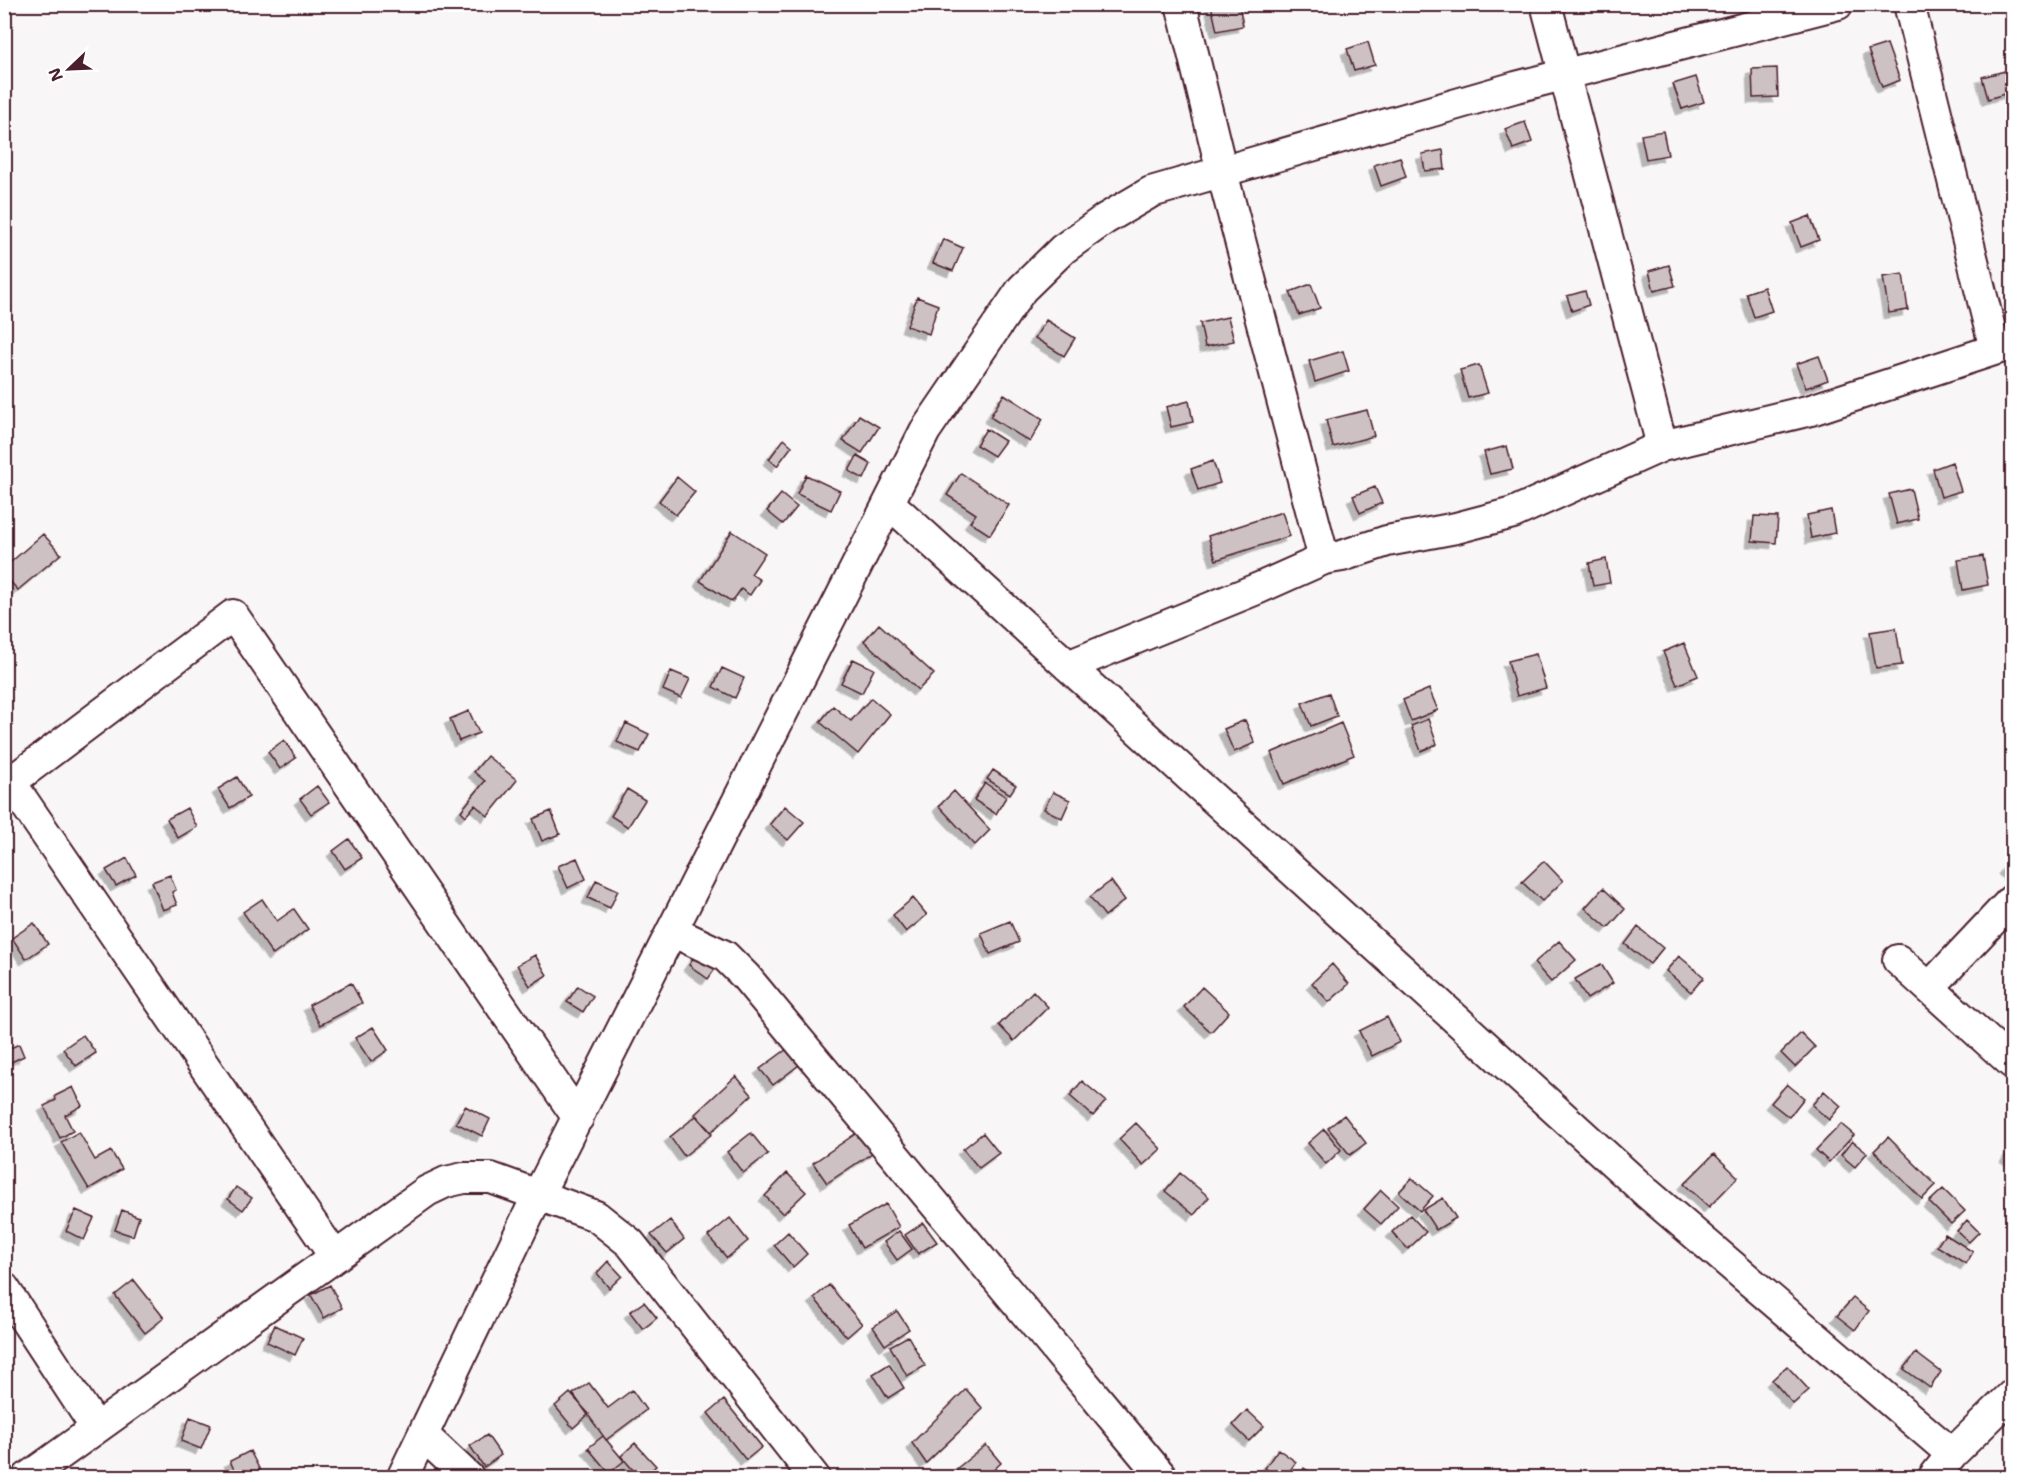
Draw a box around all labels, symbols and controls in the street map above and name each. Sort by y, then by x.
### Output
north arrow [39,39,99,99]
text: N [44,65,68,85]

